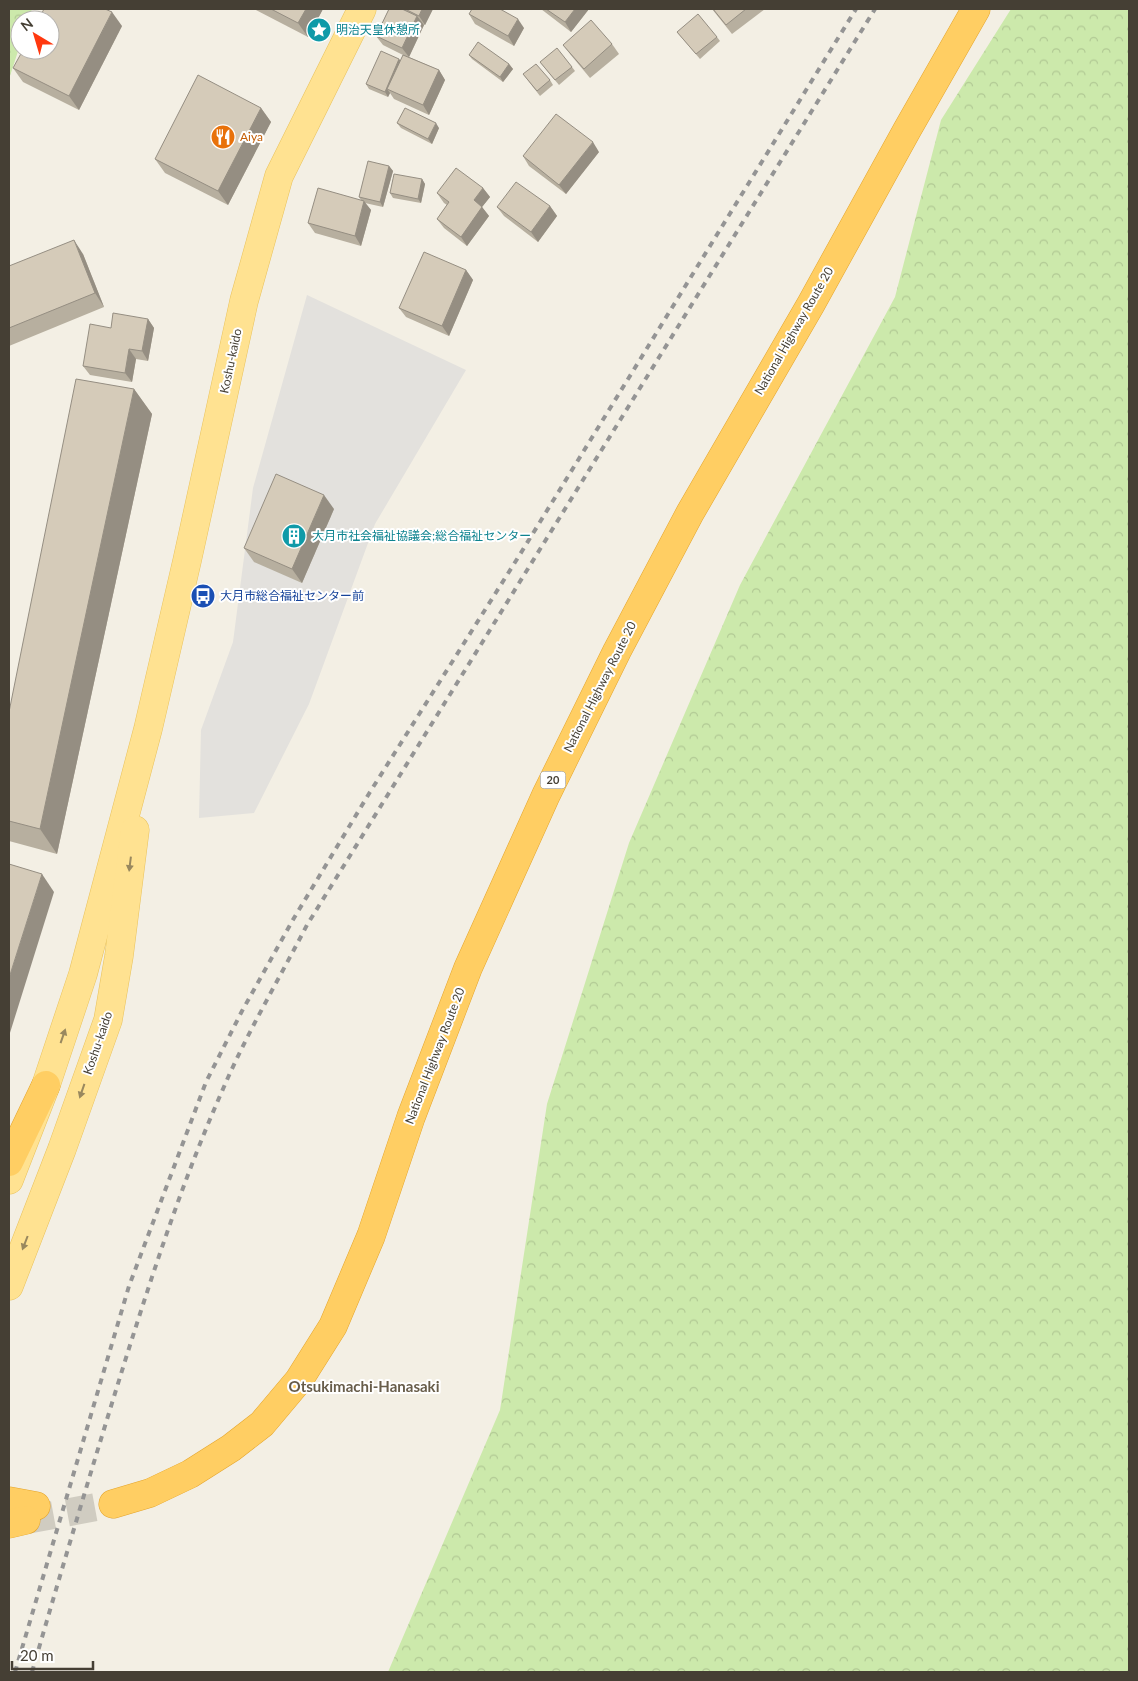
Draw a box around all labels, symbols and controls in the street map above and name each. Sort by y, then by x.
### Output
north arrow [10,10,60,60]
text: N [17,14,36,34]
place icon: 明治天皇休憩所 [306,17,332,43]
place label: 明治天皇休憩所 [336,22,420,37]
restaurant icon: Aiya [210,124,236,150]
place label: Aiya [240,129,263,144]
street label: National Highway Route 20 [751,264,836,397]
street label: Koshu-kaido [216,327,245,395]
building icon: 大月市社会福祉協議会;総合福祉センター [281,523,307,549]
place label: 大月市社会福祉協議会;総合福祉センター [312,528,531,543]
bus stop icon: 大月市総合福祉センター前 [190,583,216,609]
place label: 大月市総合福祉センター前 [220,588,364,603]
street label: National Highway Route 20 [560,619,639,755]
road number: 20 [540,772,566,788]
one-way arrow [126,857,134,873]
street label: National Highway Route 20 [402,985,468,1126]
street label: Koshu-kaido [80,1009,115,1076]
one-way arrow [59,1029,67,1044]
one-way arrow [78,1083,85,1098]
one-way arrow [21,1236,29,1250]
district label: Otsukimachi-Hanasaki [289,1377,440,1395]
scale bar [12,1638,94,1670]
text: 20 m [20,1646,54,1664]

